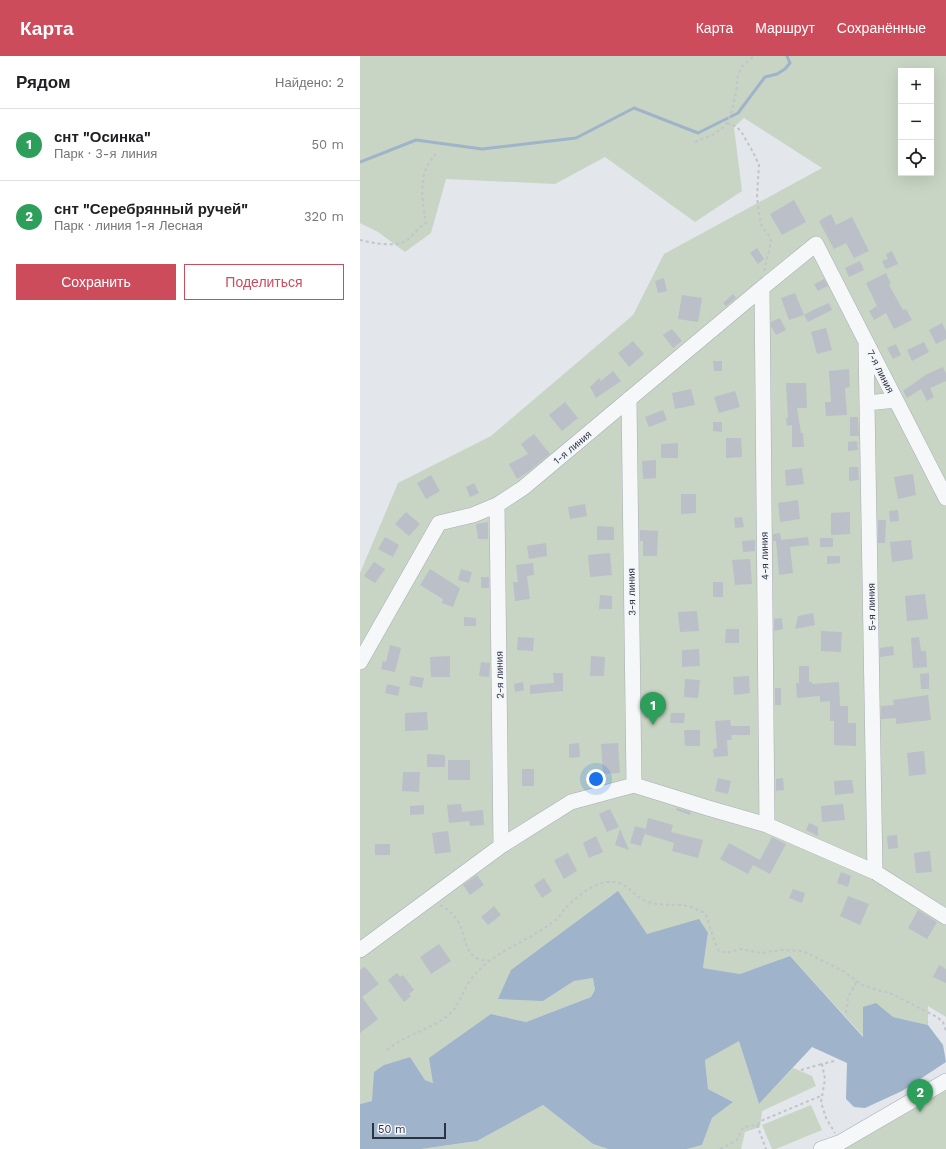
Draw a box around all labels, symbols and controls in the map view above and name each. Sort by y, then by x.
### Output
text: Карта [20,17,74,40]
text: Карта [696,20,733,36]
text: Маршрут [755,20,815,36]
text: Сохранённые [837,20,926,36]
map controls [898,68,934,176]
button: + [898,68,934,104]
text: Рядом [16,72,71,92]
text: Найдено: 2 [275,75,344,90]
button: − [898,104,934,140]
text: снт "Осинка" [54,128,151,146]
text: 1 [26,137,32,152]
text: 50 m [312,137,344,152]
button: locate [898,140,934,176]
text: Парк · 3-я линия [54,146,157,161]
text: снт "Серебрянный ручей" [54,200,248,218]
text: 2 [25,209,33,224]
text: 320 m [304,209,344,224]
text: Парк · линия 1-я Лесная [54,218,203,233]
button: Сохранить [16,264,176,300]
button: Поделиться [184,264,344,300]
street label: 7-я линия [865,348,896,395]
street label: 1-я линия [551,428,593,466]
street label: 4-я линия [759,532,770,580]
street label: 3-я линия [626,568,637,616]
street label: 5-я линия [866,583,877,631]
street label: 2-я линия [494,651,505,699]
pin: 1 [640,692,666,725]
your location [586,769,606,789]
pin: 2 [907,1079,933,1112]
scale bar [372,1121,446,1140]
text: 50 m [378,1123,405,1136]

